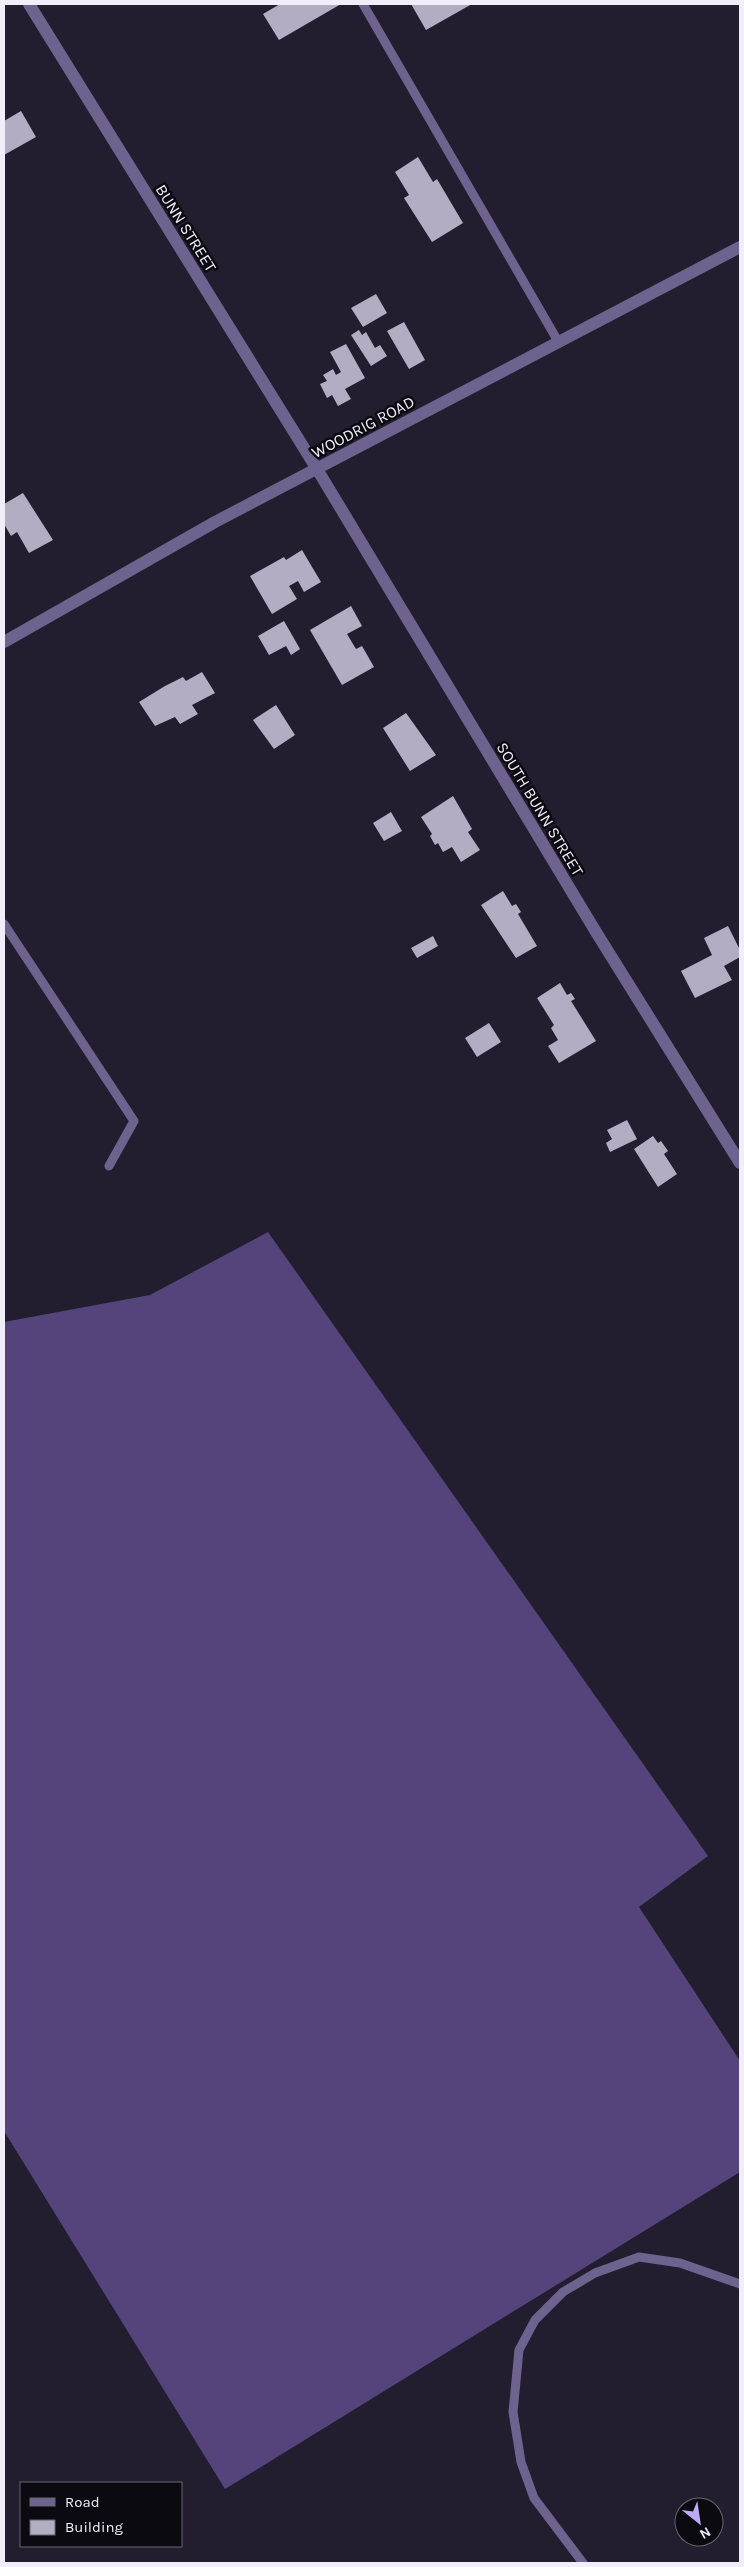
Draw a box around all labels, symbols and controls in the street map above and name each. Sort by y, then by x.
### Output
street label: BUNN STREET [152,181,220,275]
street label: WOODRIG ROAD [308,392,418,462]
street label: SOUTH BUNN STREET [493,739,587,879]
legend [20,2482,182,2547]
text: Road [65,2493,100,2511]
north arrow [674,2497,724,2547]
text: Building [65,2518,123,2536]
text: N [697,2523,714,2543]

